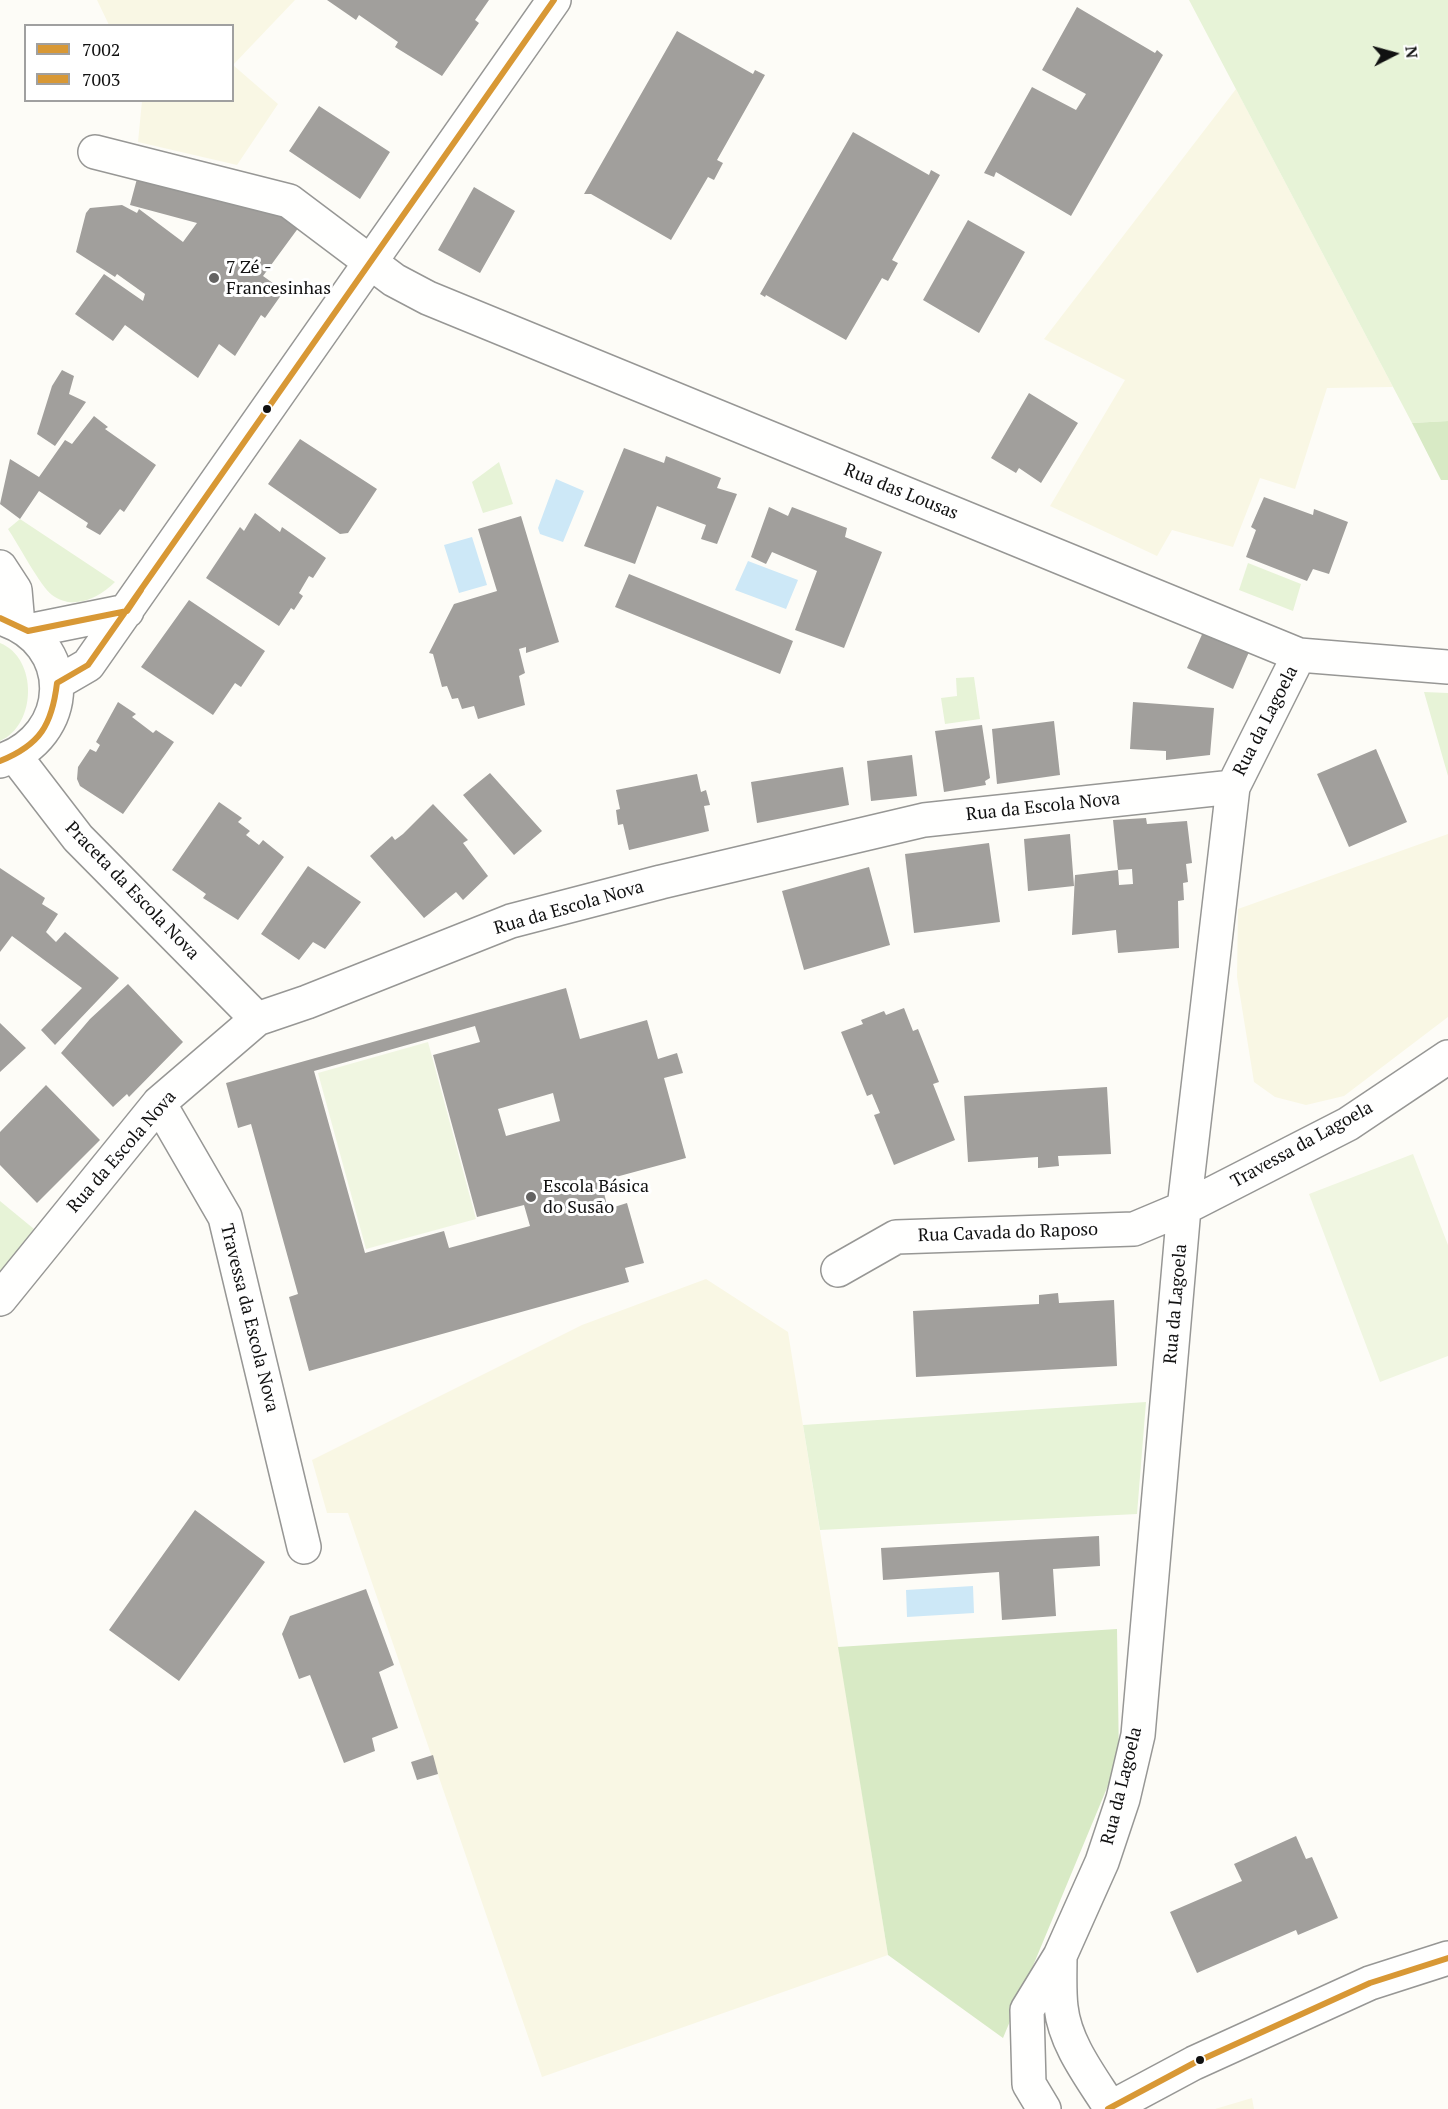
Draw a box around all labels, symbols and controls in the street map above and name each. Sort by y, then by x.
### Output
legend [24,24,234,102]
north arrow [1364,24,1424,84]
text: 7002 [82,37,120,61]
text: N [1400,45,1423,59]
text: 7003 [82,67,120,91]
place label: 7 Zé - Francesinhas [226,257,331,300]
marker: 7 Zé - Francesinhas [207,271,221,285]
unlabelled marker [261,403,273,415]
street label: Rua das Lousas [841,459,961,525]
street label: Rua da Lagoela [1229,662,1303,780]
street label: Rua da Escola Nova [965,788,1121,826]
street label: Praceta da Escola Nova [60,817,204,965]
street label: Rua da Escola Nova [492,876,646,940]
street label: Rua da Escola Nova [63,1086,181,1218]
street label: Travessa da Lagoela [1227,1097,1377,1193]
place label: Escola Básica do Susão [543,1176,649,1218]
marker: Escola Básica do Susão [524,1190,538,1204]
street label: Rua Cavada do Raposo [917,1219,1099,1247]
street label: Travessa da Escola Nova [215,1222,283,1414]
street label: Rua da Lagoela [1160,1243,1192,1365]
street label: Rua da Lagoela [1097,1725,1147,1847]
unlabelled marker [1194,2054,1206,2066]

